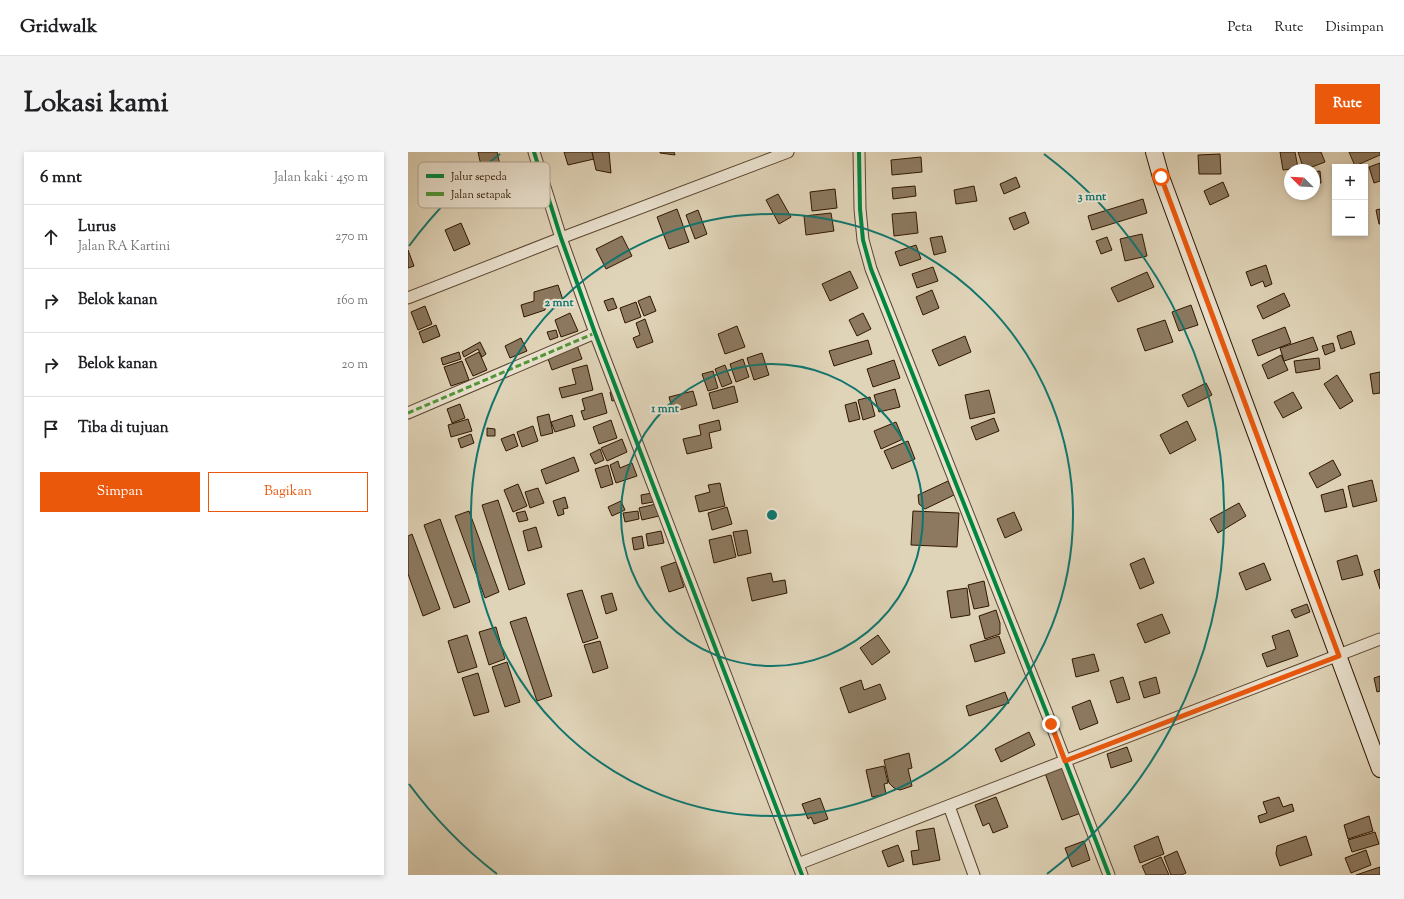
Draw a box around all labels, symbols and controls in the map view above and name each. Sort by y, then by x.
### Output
text: Gridwalk [20,14,97,41]
text: Peta [1227,18,1252,38]
text: Rute [1274,18,1304,38]
text: Disimpan [1326,18,1384,38]
text: Lokasi kami [24,84,168,124]
button: Rute [1315,84,1380,124]
legend [418,162,550,208]
north arrow [1284,164,1320,200]
map controls [1332,164,1368,236]
button: + [1332,164,1368,200]
text: 6 mnt [40,166,82,190]
route start [1152,168,1170,186]
text: Jalan kaki · 450 m [274,169,368,187]
text: Jalur sepeda [450,169,507,185]
text: Jalan setapak [450,187,512,203]
text: 3 mnt [1078,188,1107,206]
button: − [1332,200,1368,236]
text: Lurus [78,217,116,238]
icon: ahead [40,226,62,248]
text: 270 m [335,228,368,246]
text: Jalan RA Kartini [78,238,170,256]
icon: right [40,290,62,312]
text: Belok kanan [78,290,158,311]
text: 160 m [337,292,368,310]
text: 2 mnt [544,294,574,312]
icon: right [40,354,62,376]
text: Belok kanan [78,354,158,375]
text: 20 m [342,356,368,374]
text: 1 mnt [650,400,680,418]
icon: arrive [40,418,62,440]
text: Tiba di tujuan [78,418,169,439]
button: Simpan [40,472,200,512]
button: Bagikan [208,472,368,512]
centre of rings [765,508,779,522]
route end [1042,715,1060,733]

